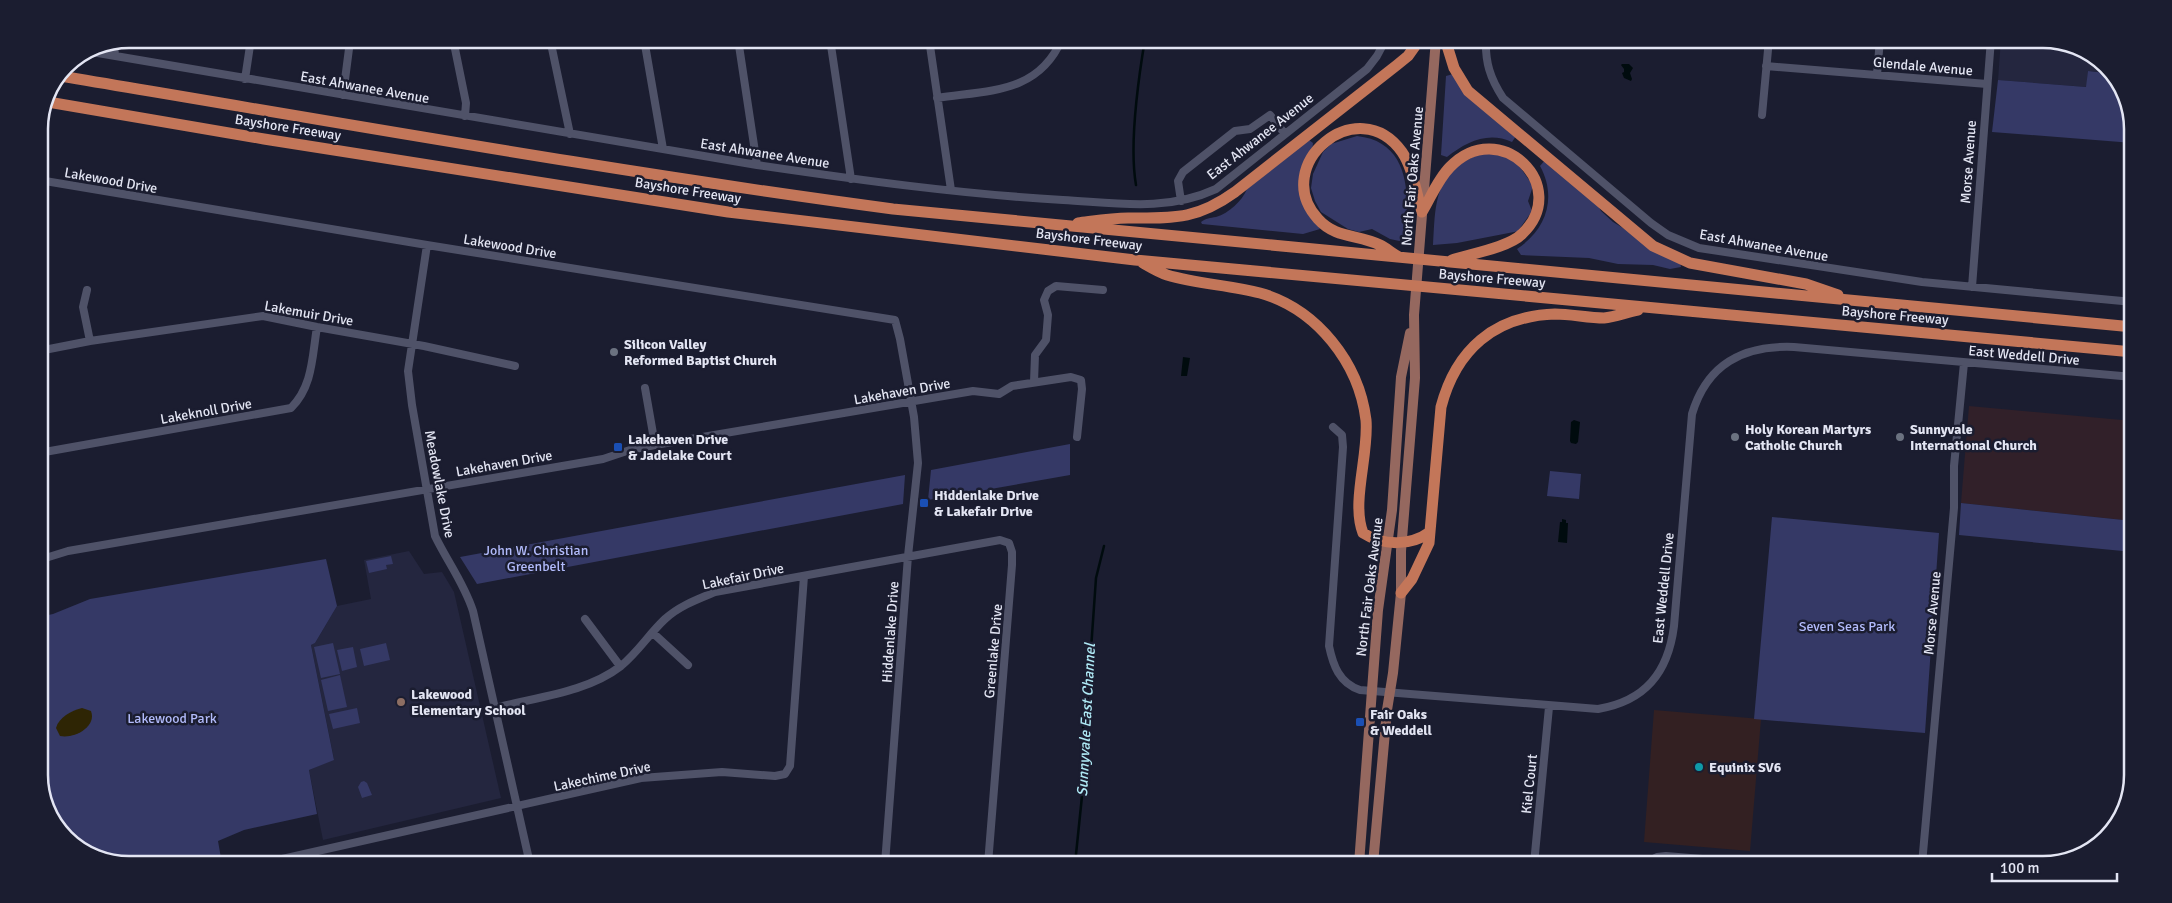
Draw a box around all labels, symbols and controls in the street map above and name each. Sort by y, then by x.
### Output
street label: Glendale Avenue [1872,54,1973,79]
street label: East Ahwanee Avenue [299,68,431,107]
street label: East Ahwanee Avenue [1204,89,1317,183]
street label: North Fair Oaks Avenue [1398,106,1427,247]
street label: Bayshore Freeway [234,111,343,144]
street label: Morse Avenue [1957,120,1980,204]
street label: East Ahwanee Avenue [699,135,831,172]
street label: Lakewood Drive [63,164,159,197]
street label: Bayshore Freeway [634,174,743,207]
street label: Bayshore Freeway [1035,225,1144,255]
street label: East Ahwanee Avenue [1698,226,1830,265]
street label: Lakewood Drive [462,231,558,262]
street label: Bayshore Freeway [1438,265,1546,292]
street label: Lakemuir Drive [263,297,355,330]
street label: Bayshore Freeway [1841,302,1949,329]
place label: Silicon Valley Reformed Baptist Church [624,336,777,369]
street label: East Weddell Drive [1968,342,2080,369]
marker: Silicon Valley Reformed Baptist Church [608,346,620,358]
street label: Lakehaven Drive [852,375,952,408]
street label: Lakeknoll Drive [159,395,253,428]
place label: Holy Korean Martyrs Catholic Church [1745,421,1871,454]
place label: Sunnyvale International Church [1910,421,2037,454]
street label: Meadowlake Drive [421,429,458,539]
place label: Lakehaven Drive & Jadelake Court [628,431,732,464]
marker: Holy Korean Martyrs Catholic Church [1729,431,1741,443]
marker: Sunnyvale International Church [1894,431,1906,443]
marker: Lakehaven Drive & Jadelake Court [612,441,624,453]
street label: Lakehaven Drive [454,447,554,480]
place label: Hiddenlake Drive & Lakefair Drive [934,487,1039,520]
marker: Hiddenlake Drive & Lakefair Drive [918,497,930,509]
street label: North Fair Oaks Avenue [1353,517,1386,658]
street label: East Weddell Drive [1649,532,1678,644]
park label: John W. Christian Greenbelt [484,542,588,575]
street label: Lakefair Drive [701,560,786,593]
street label: Morse Avenue [1920,571,1945,656]
street label: Hiddenlake Drive [878,581,903,684]
street label: Greenlake Drive [981,603,1006,699]
park label: Seven Seas Park [1799,618,1895,635]
water label: Sunnyvale East Channel [1073,641,1099,797]
place label: Lakewood Elementary School [411,686,526,719]
marker: Lakewood Elementary School [395,696,407,708]
place label: Fair Oaks & Weddell [1370,706,1433,739]
park label: Lakewood Park [127,710,217,727]
marker: Fair Oaks & Weddell [1354,716,1366,728]
street label: Kiel Court [1518,753,1541,815]
street label: Lakechime Drive [552,758,652,795]
place label: Equinix SV6 [1709,759,1782,776]
marker: Equinix SV6 [1693,761,1705,773]
scale bar [1992,850,2117,882]
text: 100 m [2000,859,2040,877]

